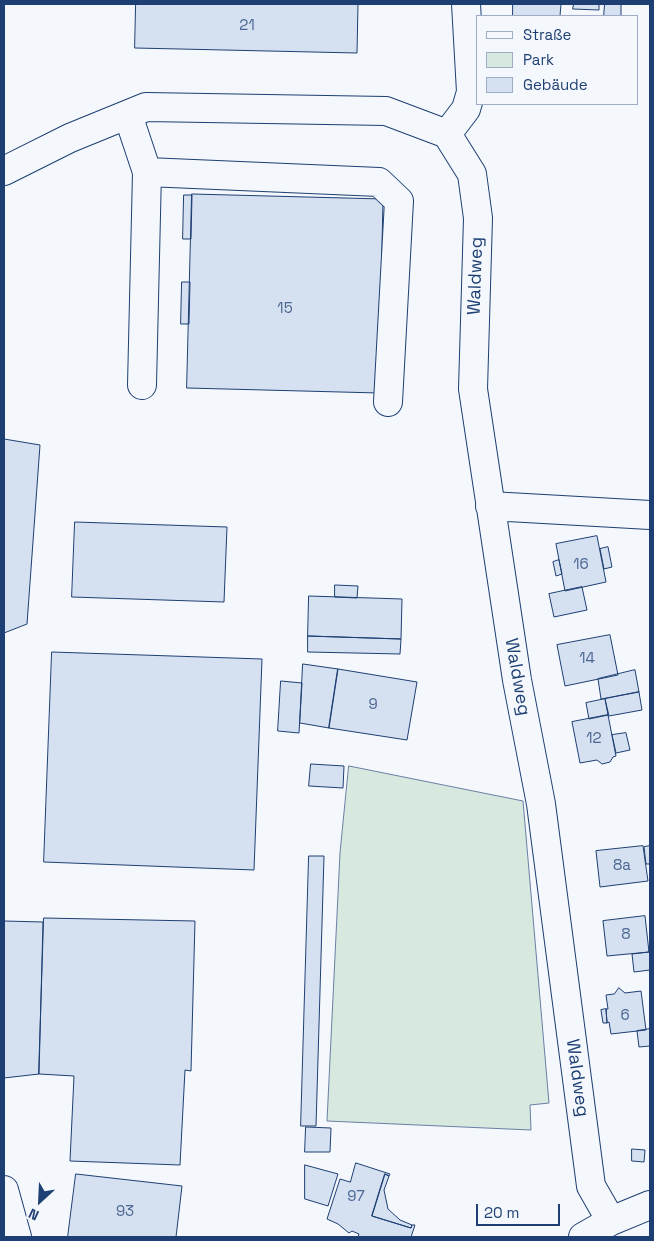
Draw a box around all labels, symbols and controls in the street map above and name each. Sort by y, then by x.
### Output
legend [477,15,639,105]
house number: 21 [239,17,255,35]
text: Straße [523,25,571,44]
text: Park [523,50,554,69]
text: Gebäude [523,75,588,94]
street label: Waldweg [464,236,488,316]
house number: 15 [277,300,293,318]
house number: 16 [573,556,589,574]
street label: Waldweg [500,637,534,717]
house number: 14 [579,650,595,668]
house number: 9 [368,696,378,714]
house number: 12 [586,730,602,748]
house number: 8a [613,857,631,875]
house number: 8 [621,926,631,944]
house number: 6 [620,1007,630,1025]
street label: Waldweg [561,1038,593,1118]
north arrow [15,1176,65,1226]
house number: 97 [347,1188,365,1206]
scale bar [479,1194,563,1226]
house number: 93 [116,1203,134,1221]
text: 20 m [484,1203,519,1222]
text: N [26,1204,42,1225]

